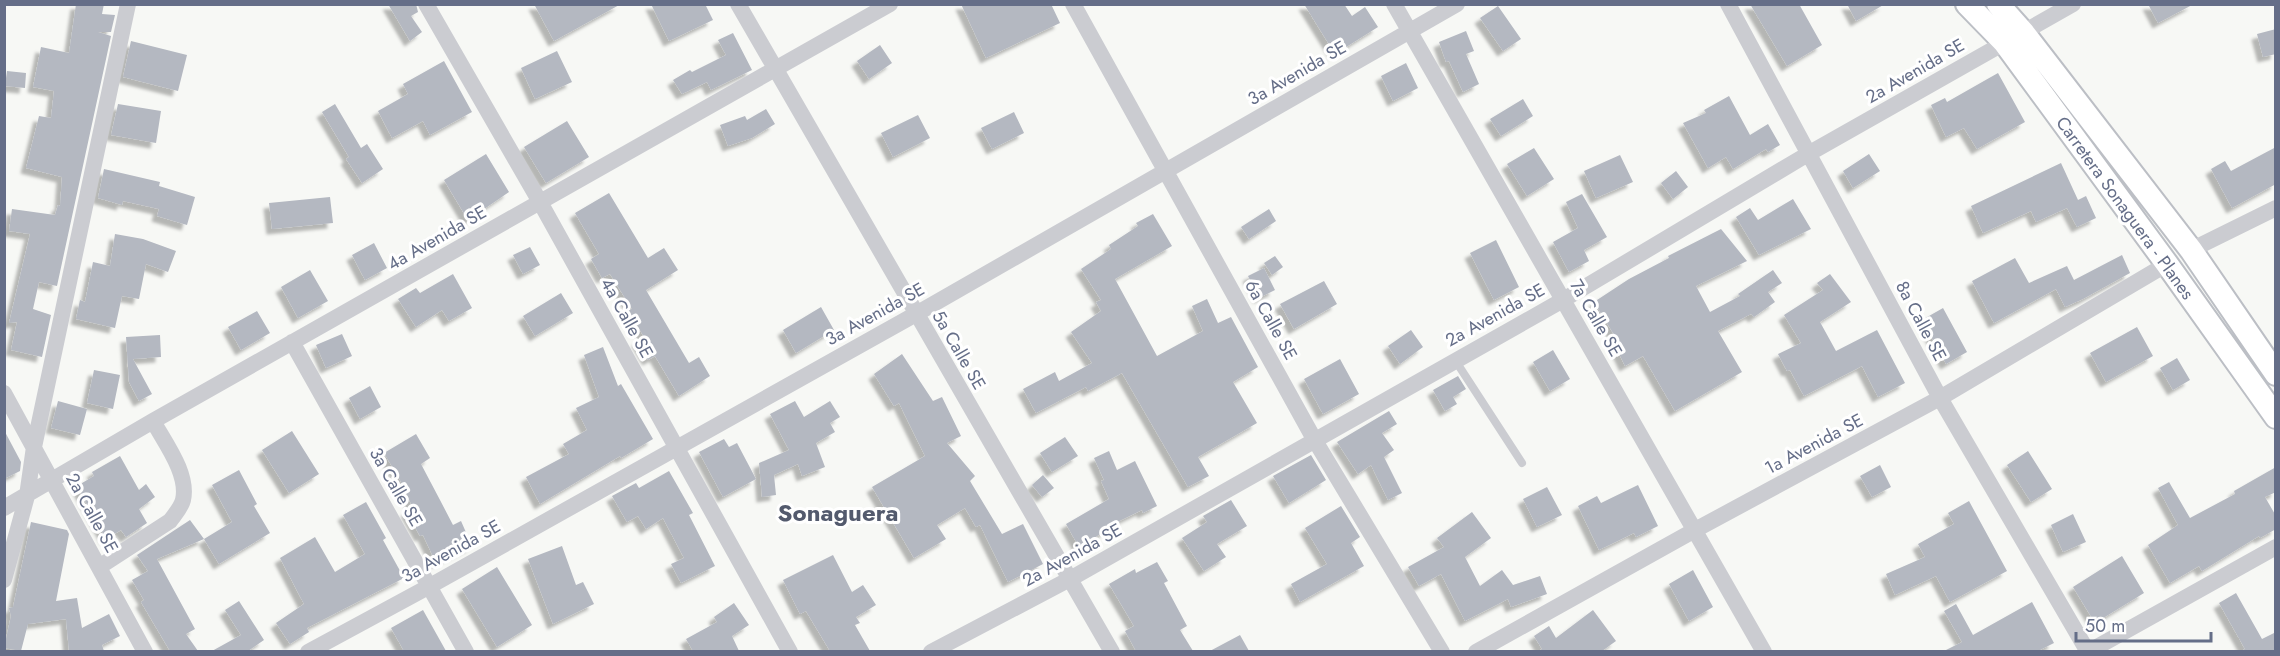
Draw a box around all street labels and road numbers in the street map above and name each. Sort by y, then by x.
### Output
street label: 2a Avenida SE [1861,32,1969,110]
street label: 3a Avenida SE [1243,34,1351,112]
street label: Carretera Sonaguera - Planes [2050,111,2200,305]
street label: 4a Avenida SE [383,199,491,277]
street label: 4a Calle SE [594,273,660,363]
street label: 6a Calle SE [1238,275,1304,365]
street label: 7a Calle SE [1563,275,1629,361]
street label: 3a Avenida SE [821,276,929,352]
street label: 8a Calle SE [1889,276,1953,366]
street label: 2a Avenida SE [1440,277,1550,353]
street label: 5a Calle SE [926,305,992,395]
street label: 1a Avenida SE [1760,407,1868,481]
street label: 3a Calle SE [363,443,429,531]
street label: 2a Calle SE [59,468,125,558]
street label: 3a Avenida SE [397,513,505,589]
street label: 2a Avenida SE [1017,517,1127,593]

